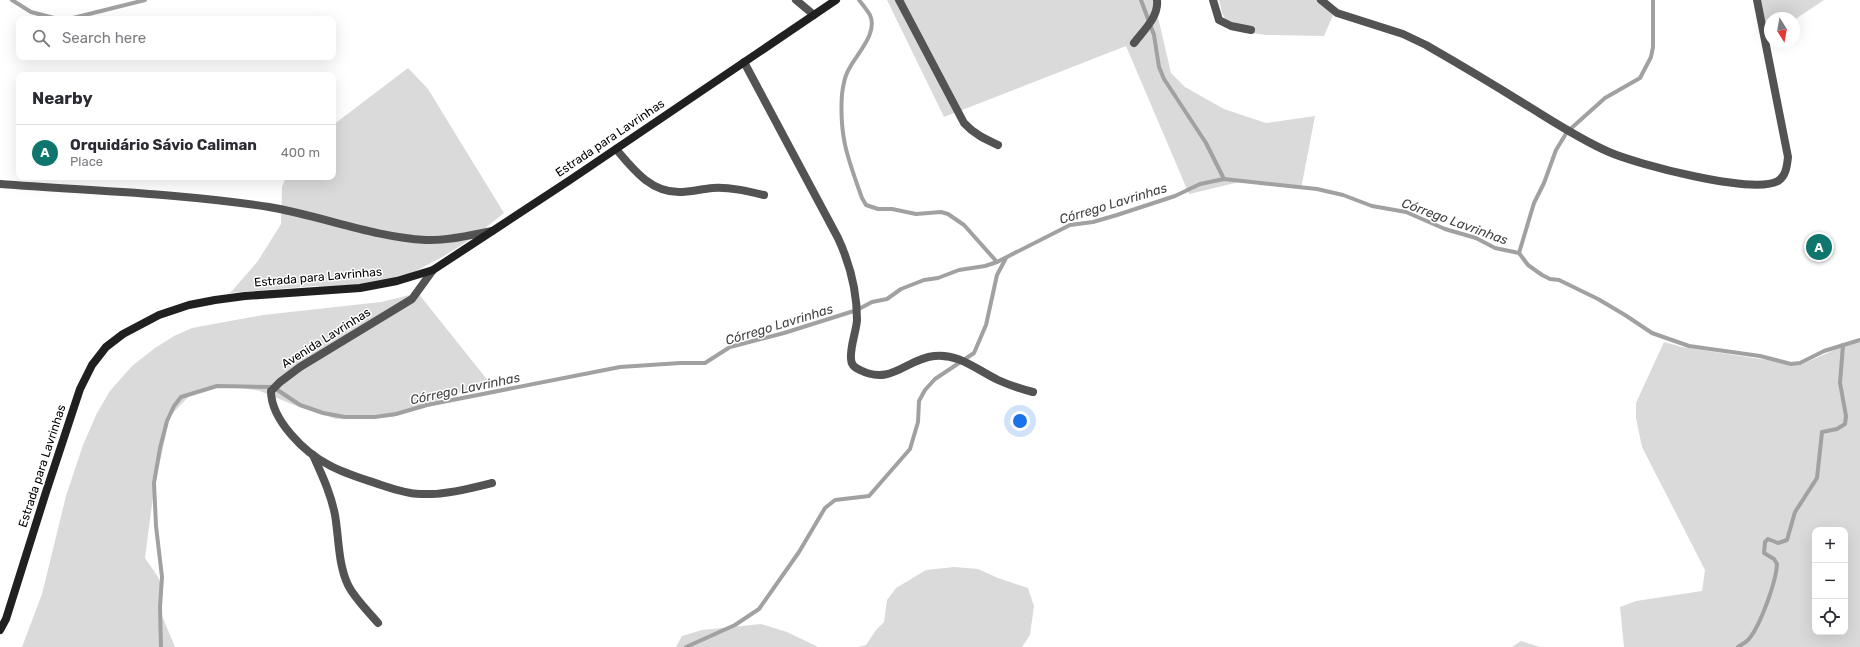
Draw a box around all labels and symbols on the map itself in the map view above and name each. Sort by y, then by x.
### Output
north arrow [1764,12,1800,48]
street label: Estrada para Lavrinhas [553,96,667,180]
water label: Córrego Lavrinhas [1057,180,1169,228]
water label: Córrego Lavrinhas [1399,195,1510,249]
pin: A [1806,232,1832,262]
street label: Estrada para Lavrinhas [253,264,383,290]
water label: Córrego Lavrinhas [723,301,835,349]
street label: Avenida Lavrinhas [279,305,373,371]
water label: Córrego Lavrinhas [409,369,522,408]
street label: Estrada para Lavrinhas [16,403,68,529]
your location [1010,411,1030,431]

